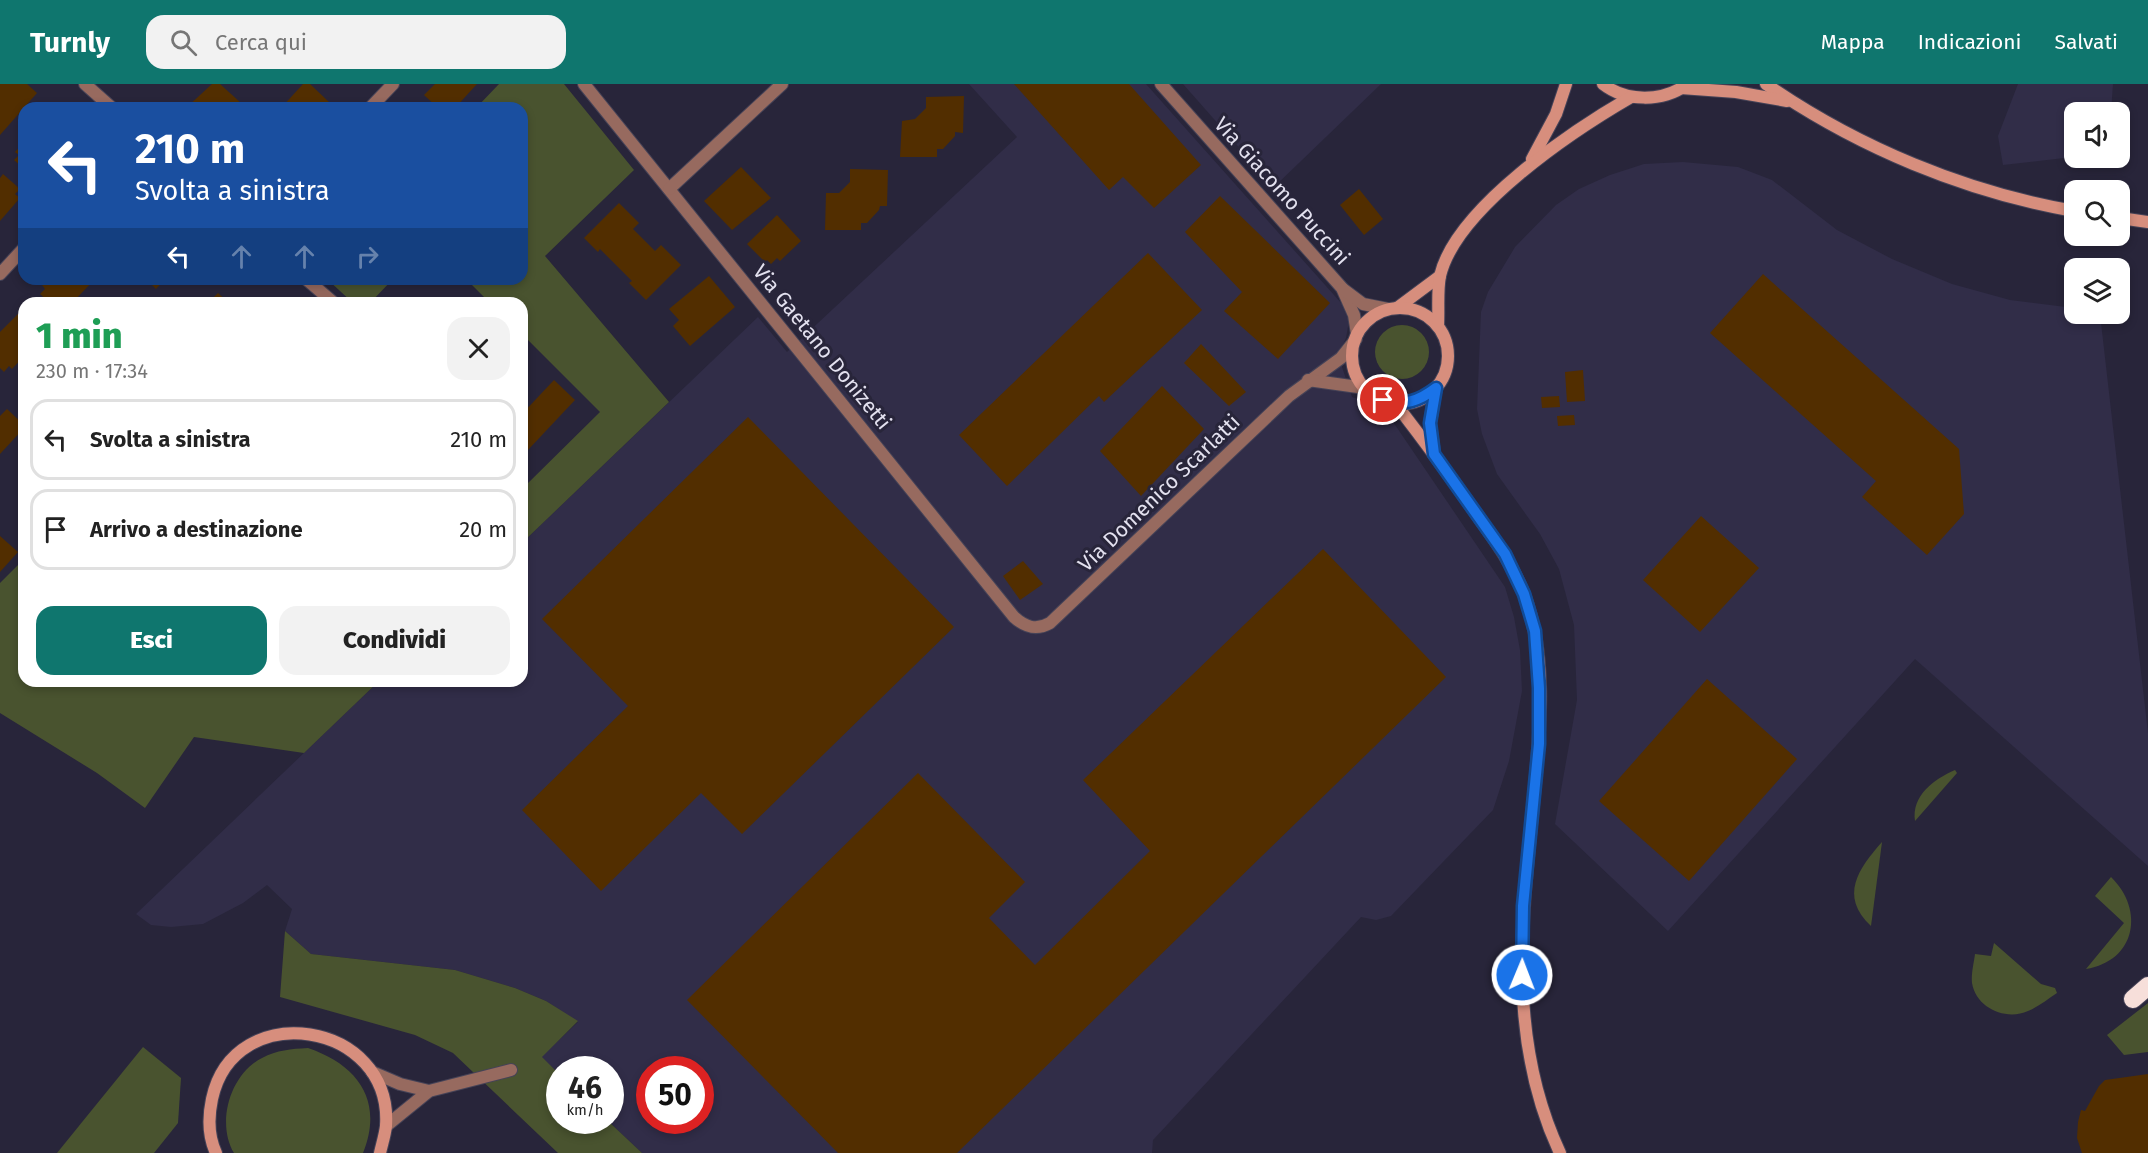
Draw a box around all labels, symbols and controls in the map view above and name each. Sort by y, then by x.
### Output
search box [146,15,566,69]
text: Turnly [30,26,110,59]
icon: search [167,26,200,59]
text: Cerca qui [215,29,307,56]
text: Mappa [1821,29,1885,55]
text: Indicazioni [1918,29,2021,55]
text: Salvati [2054,29,2118,55]
map controls [2064,102,2130,324]
button: sound [2064,102,2130,168]
street label: Via Giacomo Puccini [1209,111,1355,271]
text: 210 m [135,124,245,174]
icon: left [36,126,114,204]
text: Svolta a sinistra [135,175,330,207]
button: search [2064,180,2130,246]
icon: left [162,240,195,273]
icon: ahead [225,240,258,273]
icon: ahead [288,240,321,273]
icon: right [351,240,384,273]
button: layers [2064,258,2130,324]
street label: Via Gaetano Donizetti [747,259,897,435]
text: 1 min [36,314,122,358]
button: close [447,317,510,380]
text: 230 m · 17:34 [36,359,148,383]
pin [1357,374,1408,425]
icon: arrive [1366,383,1399,416]
street label: Via Domenico Scarlatti [1073,409,1245,577]
icon: left [39,423,72,456]
text: Svolta a sinistra [90,426,251,453]
text: 210 m [450,426,507,453]
icon: arrive [39,513,72,546]
text: Arrivo a destinazione [90,516,303,543]
text: 20 m [459,516,507,543]
button: Esci [36,606,267,675]
button: Condividi [279,606,510,675]
position arrow [1490,943,1554,1007]
speed limit sign: 50 [636,1056,714,1134]
text: 46 [568,1070,602,1106]
text: km/h [566,1101,604,1119]

